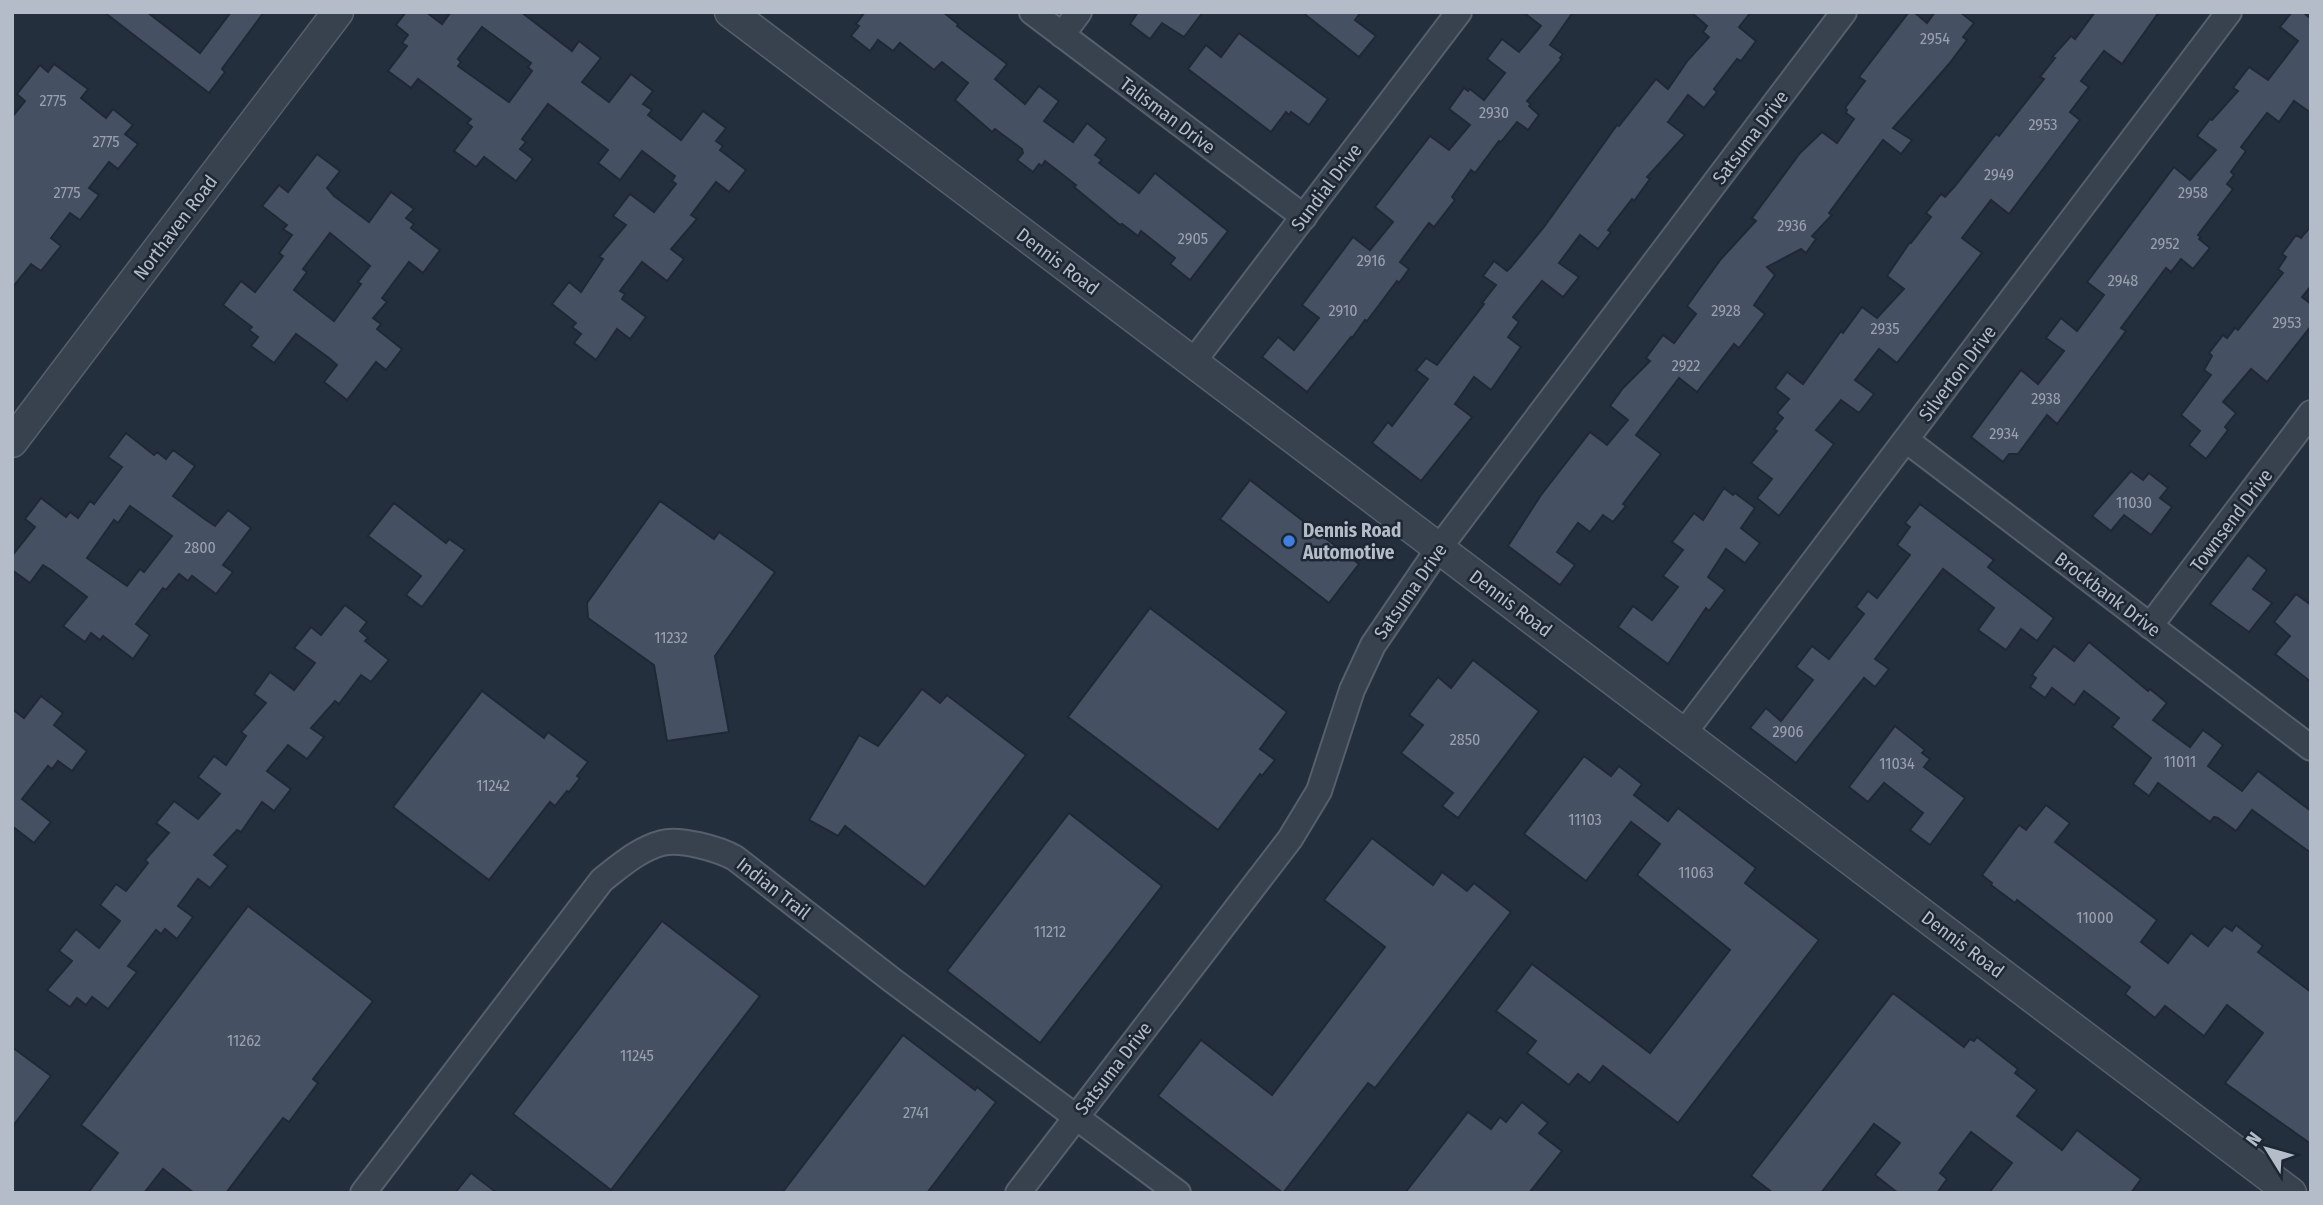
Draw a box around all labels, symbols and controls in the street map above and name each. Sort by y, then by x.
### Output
house number: 2954 [1920,29,1950,48]
street label: Talisman Drive [1115,72,1220,159]
street label: Satsuma Drive [1708,86,1793,189]
house number: 2775 [39,91,67,110]
house number: 2930 [1479,103,1509,122]
house number: 2953 [2028,115,2058,134]
house number: 2775 [92,132,120,151]
street label: Sundial Drive [1286,139,1367,235]
house number: 2949 [1984,165,2014,184]
street label: Northaven Road [129,170,222,284]
house number: 2775 [53,183,81,202]
house number: 2958 [2178,183,2208,202]
house number: 2936 [1777,216,1807,235]
street label: Dennis Road [1012,223,1103,300]
house number: 2905 [1178,229,1208,248]
house number: 2952 [2151,234,2179,253]
house number: 2916 [1357,251,1385,270]
house number: 2948 [2108,271,2138,290]
house number: 2910 [1328,301,1358,320]
house number: 2928 [1711,301,1741,320]
house number: 2953 [2272,313,2302,332]
house number: 2935 [1871,319,1899,338]
street label: Silverton Drive [1914,321,2001,426]
house number: 2922 [1672,356,1700,375]
house number: 2938 [2031,389,2061,408]
house number: 2934 [1989,424,2019,443]
street label: Townsend Drive [2185,464,2277,576]
house number: 11030 [2116,493,2152,512]
place label: Dennis Road Automotive [1302,519,1401,564]
marker: Dennis Road Automotive [1281,533,1297,549]
house number: 2800 [184,538,216,557]
street label: Satsuma Drive [1369,539,1452,644]
street label: Brockbank Drive [2050,547,2165,642]
street label: Dennis Road [1465,565,1556,642]
house number: 11232 [654,628,688,647]
house number: 2906 [1773,722,1804,741]
house number: 2850 [1450,730,1480,749]
house number: 11011 [2164,752,2196,771]
house number: 11034 [1879,754,1915,773]
house number: 11242 [476,776,510,795]
house number: 11103 [1568,810,1602,829]
street label: Indian Trail [732,853,815,924]
house number: 11063 [1678,863,1714,882]
street label: Dennis Road [1917,906,2008,983]
house number: 11000 [2076,908,2114,927]
house number: 11212 [1034,922,1066,941]
street label: Satsuma Drive [1070,1017,1157,1119]
house number: 11262 [227,1031,261,1050]
house number: 11245 [620,1046,654,1065]
house number: 2741 [903,1103,929,1122]
north arrow [2232,1114,2302,1184]
text: N [2241,1128,2266,1151]

